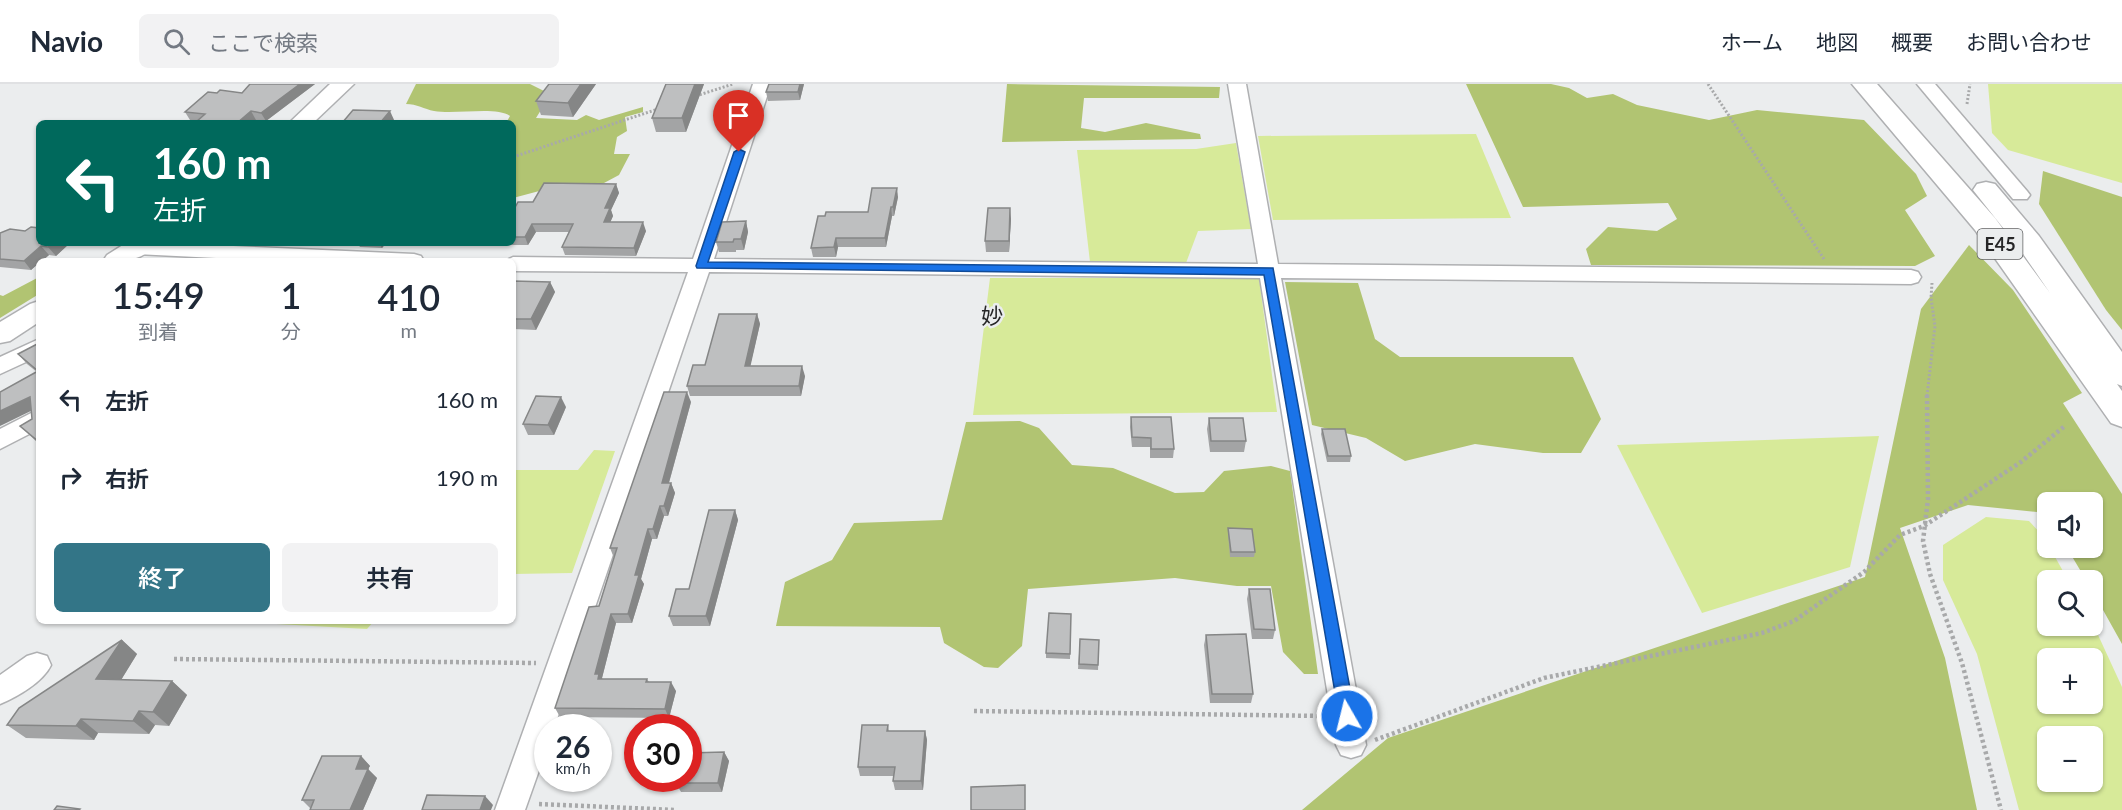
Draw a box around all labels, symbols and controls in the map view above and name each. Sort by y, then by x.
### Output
search box [139,14,559,68]
text: Navio [30,24,103,58]
icon: search [160,25,193,58]
text: ここで検索 [208,29,318,56]
text: ホーム [1721,29,1783,54]
text: 地図 [1816,29,1858,54]
text: 概要 [1891,29,1933,54]
text: お問い合わせ [1966,29,2092,54]
pin [713,90,764,152]
icon: arrive [722,99,755,132]
text: 160 m [153,138,271,188]
icon: left [54,144,132,222]
text: 左折 [153,193,207,226]
road number: E45 [1978,229,2022,259]
text: 15:49 [112,273,205,317]
text: 1 [281,273,301,317]
text: 410 [377,275,440,319]
district label: 妙 [981,302,1003,329]
text: m [400,318,417,342]
text: 到着 [138,319,178,343]
text: 分 [281,319,301,343]
icon: left [54,383,87,416]
text: 160 m [436,386,498,413]
text: 左折 [105,387,149,414]
icon: right [54,461,87,494]
text: 190 m [436,464,498,491]
text: 右折 [105,465,149,492]
map controls [2037,492,2103,792]
button: sound [2037,492,2103,558]
button: 終了 [54,543,270,612]
button: 共有 [282,543,498,612]
button: search [2037,570,2103,636]
button: + [2037,648,2103,714]
position arrow [1315,684,1379,748]
speed limit sign: 30 [624,714,702,792]
button: − [2037,726,2103,792]
text: 26 [556,728,590,764]
text: km/h [555,759,591,777]

